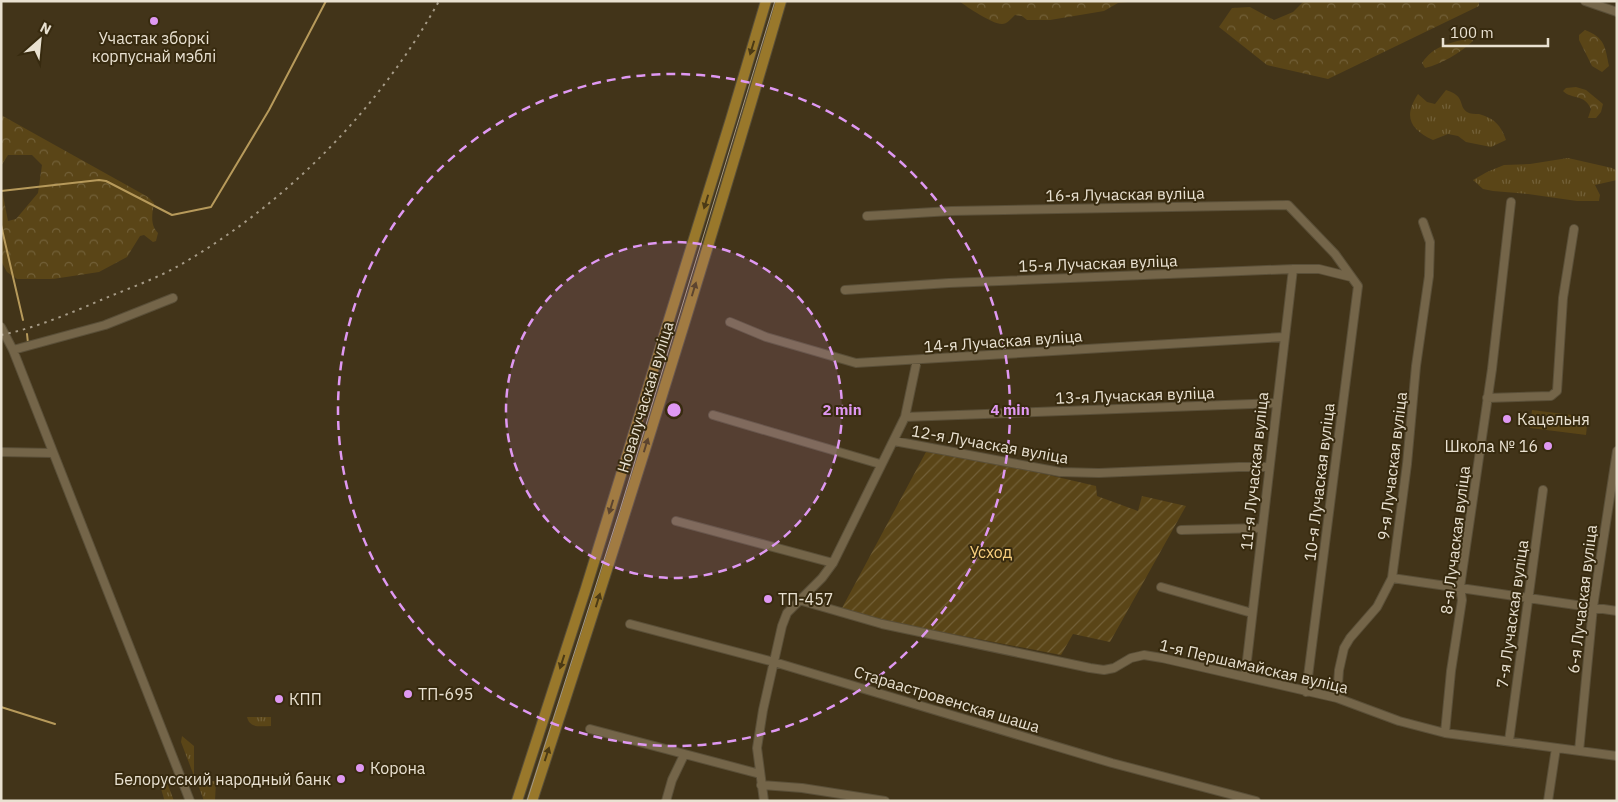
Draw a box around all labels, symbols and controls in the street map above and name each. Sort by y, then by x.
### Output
north arrow [15,15,65,65]
marker: Участак зборкі корпуснай мэблі [148,15,160,27]
scale bar [1443,15,1548,47]
text: N [37,18,55,39]
text: 100 m [1450,23,1494,42]
place label: Участак зборкі корпуснай мэблі [92,28,216,66]
one-way arrow [747,41,755,56]
street label: 16-я Лучаская вуліца [1045,183,1205,205]
one-way arrow [701,194,709,209]
street label: 15-я Лучаская вуліца [1018,250,1178,276]
one-way arrow [690,282,698,297]
street label: Новалучаская вуліца [612,318,678,475]
street label: 14-я Лучаская вуліца [923,325,1084,357]
street label: 13-я Лучаская вуліца [1055,382,1215,408]
street label: 11-я Лучаская вуліца [1236,390,1272,551]
street label: 9-я Лучаская вуліца [1373,390,1411,542]
text: 2 min [822,400,862,419]
text: 4 min [990,400,1030,419]
centre of rings [665,401,683,419]
street label: 10-я Лучаская вуліца [1299,401,1339,562]
place label: Кацельня [1517,409,1590,429]
marker: Кацельня [1501,413,1513,425]
street label: 12-я Лучаская вуліца [910,420,1071,468]
place label: Школа № 16 [1444,436,1538,456]
one-way arrow [642,437,650,452]
marker: Школа № 16 [1542,440,1554,452]
street label: 8-я Лучаская вуліца [1436,464,1474,616]
one-way arrow [606,500,614,515]
street label: 6-я Лучаская вуліца [1563,523,1601,675]
street label: 7-я Лучаская вуліца [1492,538,1532,690]
park label: Усход [970,542,1013,562]
place label: ТП-457 [778,589,833,609]
one-way arrow [594,592,602,607]
marker: ТП-457 [762,593,774,605]
street label: 1-я Першамайская вуліца [1158,635,1351,698]
one-way arrow [558,655,565,670]
street label: Стараастровенская шаша [852,661,1043,737]
place label: ТП-695 [418,684,473,704]
marker: ТП-695 [402,688,414,700]
place label: КПП [289,689,322,709]
marker: КПП [273,693,285,705]
one-way arrow [544,747,552,762]
place label: Корона [370,758,426,778]
marker: Корона [354,762,366,774]
place label: Белорусский народный банк [114,769,331,789]
marker: Белорусский народный банк [335,773,347,785]

